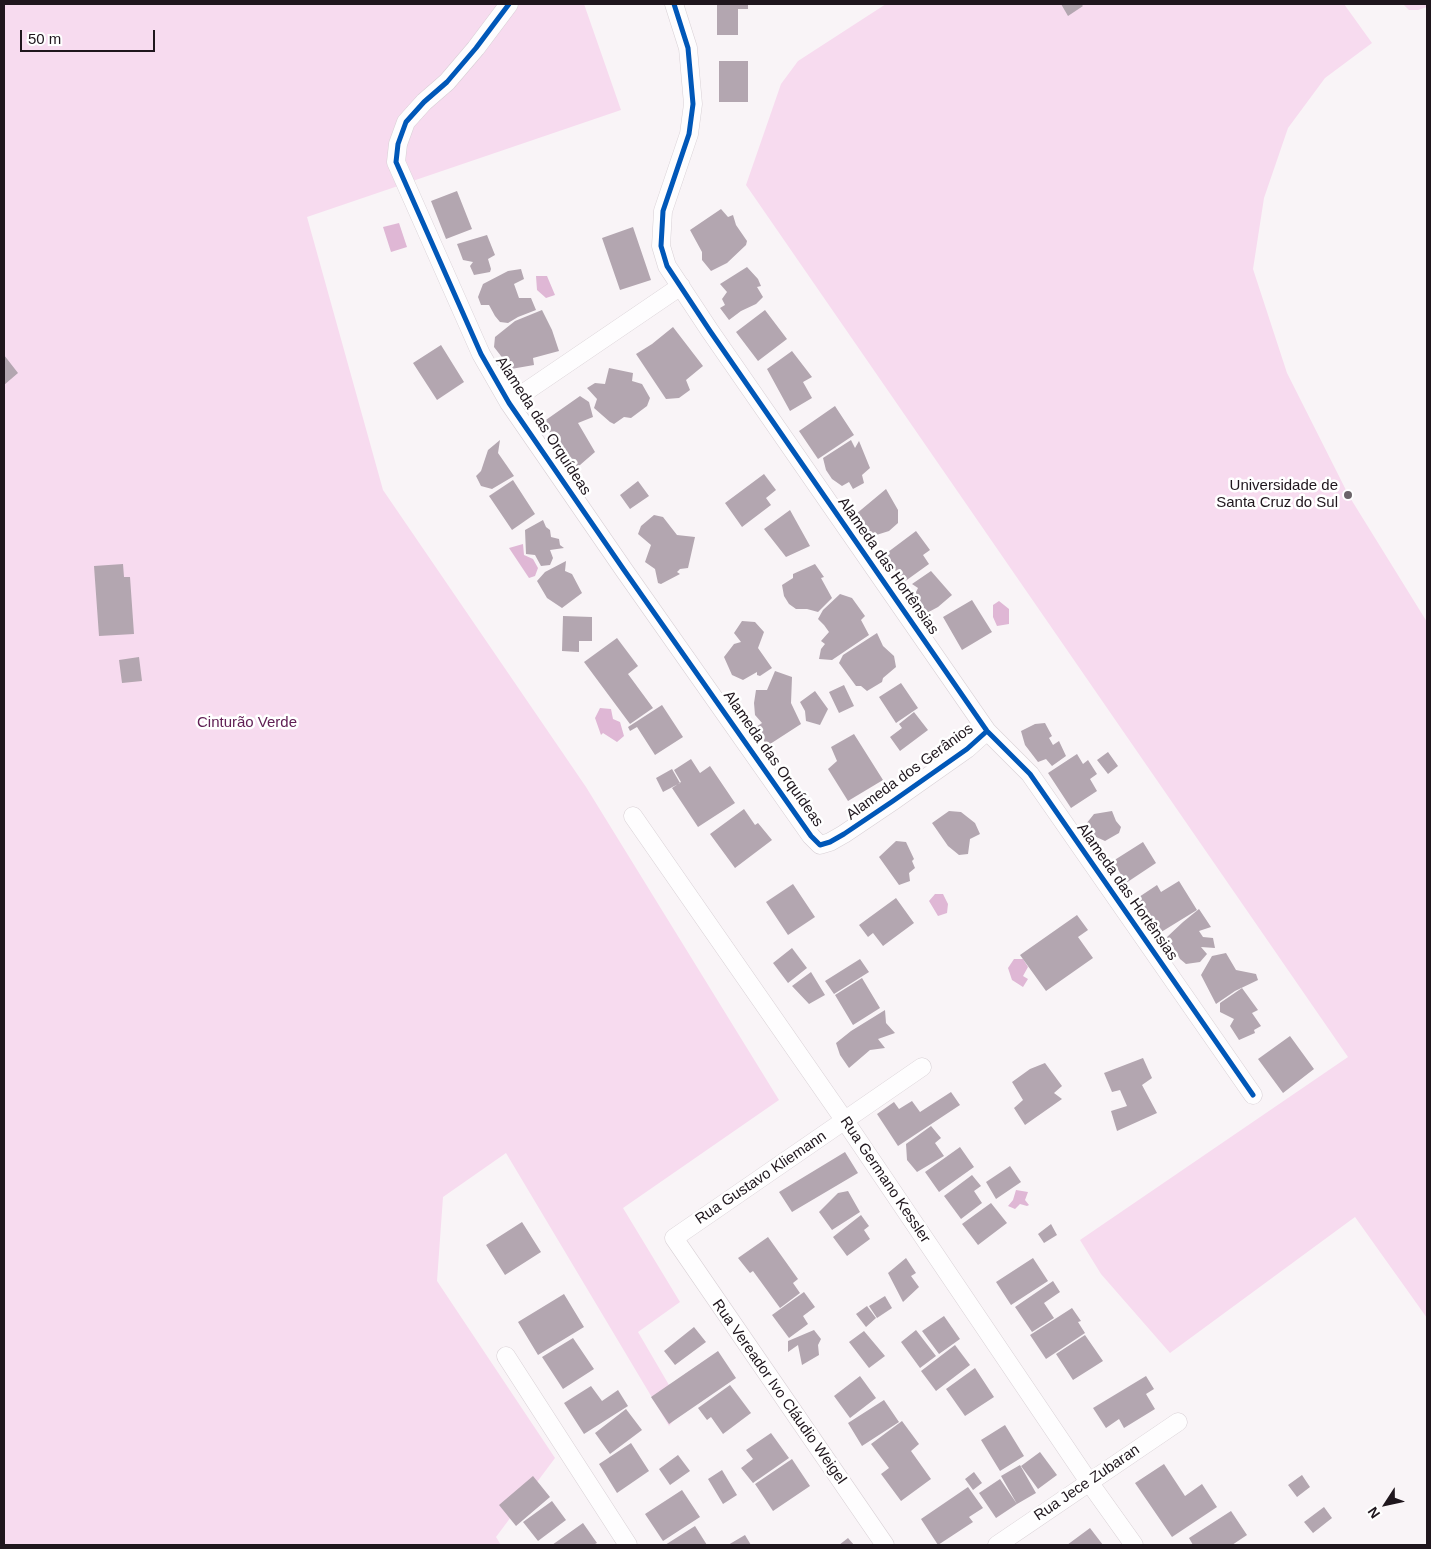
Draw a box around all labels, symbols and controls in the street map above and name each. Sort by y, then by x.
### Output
scale bar [22,20,158,52]
text: 50 m [28,30,61,47]
street label: Alameda das Orquídeas [491,353,595,499]
place label: Universidade de Santa Cruz do Sul [1216,477,1338,512]
marker: Universidade de Santa Cruz do Sul [1342,489,1354,501]
street label: Alameda das Hortênsias [834,494,942,638]
street label: Alameda das Orquídeas [719,688,827,830]
park label: Cinturão Verde [197,714,297,732]
street label: Alameda dos Gerânios [843,720,977,824]
street label: Alameda das Hortênsias [1073,820,1181,964]
street label: Rua Germano Kessler [836,1113,934,1247]
street label: Rua Gustavo Kliemann [692,1127,830,1229]
street label: Rua Vereador Ivo Cláudio Weigel [708,1296,850,1488]
street label: Rua Jece Zubaran [1031,1441,1143,1525]
north arrow [1361,1479,1411,1529]
text: N [1364,1504,1383,1521]

